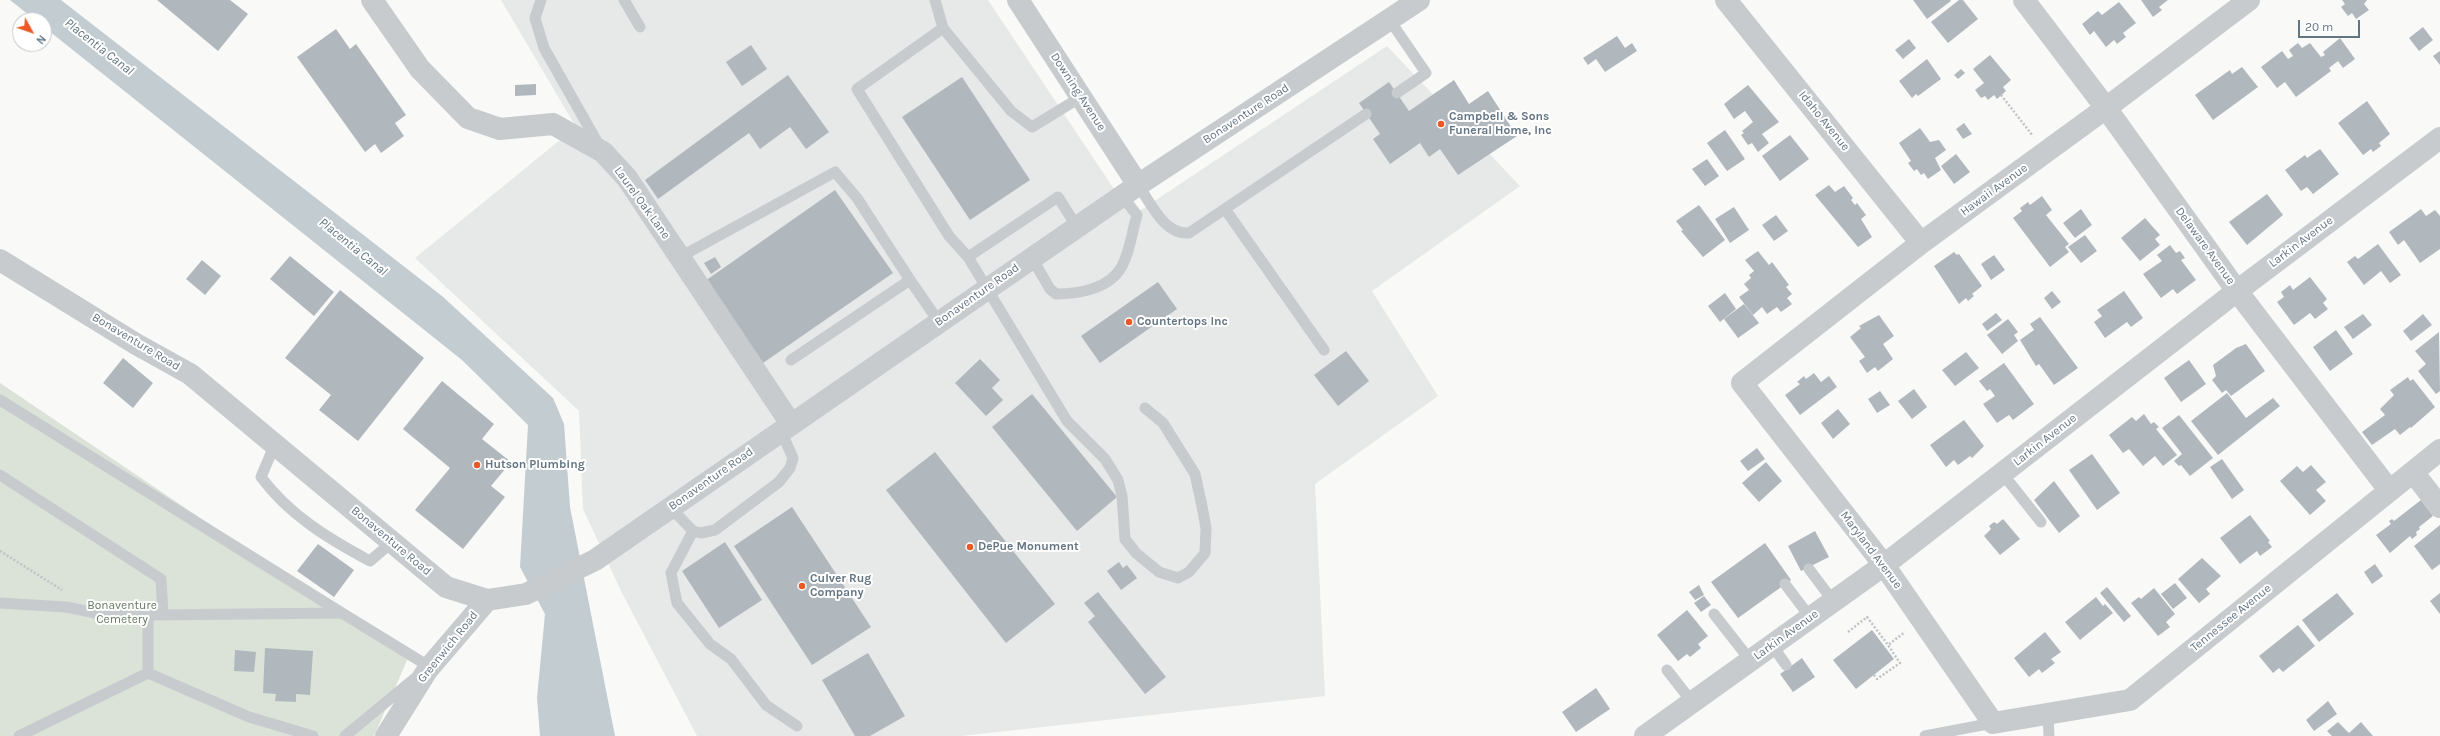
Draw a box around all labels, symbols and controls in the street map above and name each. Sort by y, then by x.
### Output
north arrow [12,12,52,52]
scale bar [2300,12,2362,38]
water label: Placentia Canal [61,15,137,79]
text: 20 m [2305,20,2333,34]
text: N [33,32,48,47]
street label: Downing Avenue [1047,50,1109,134]
street label: Bonaventure Road [1200,81,1292,147]
street label: Idaho Avenue [1795,88,1853,154]
place label: Campbell & Sons Funeral Home, Inc [1449,110,1552,138]
marker: Campbell & Sons Funeral Home, Inc [1436,119,1446,129]
street label: Hawaii Avenue [1958,161,2030,219]
street label: Laurel Oak Lane [611,164,673,242]
street label: Delaware Avenue [2172,204,2238,288]
street label: Larkin Avenue [2266,213,2336,271]
water label: Placentia Canal [316,215,390,279]
street label: Bonaventure Road [932,260,1022,330]
street label: Bonaventure Road [89,310,183,374]
place label: Countertops Inc [1137,315,1228,329]
marker: Countertops Inc [1124,317,1134,327]
street label: Larkin Avenue [2010,411,2080,469]
street label: Bonaventure Road [666,444,756,514]
place label: Hutson Plumbing [485,458,585,472]
marker: Hutson Plumbing [472,460,482,470]
street label: Bonaventure Road [348,503,434,579]
street label: Maryland Avenue [1837,508,1905,592]
place label: DePue Monument [978,540,1079,554]
marker: DePue Monument [965,542,975,552]
place label: Culver Rug Company [810,572,871,600]
marker: Culver Rug Company [797,581,807,591]
street label: Tennessee Avenue [2188,581,2274,655]
park label: Bonaventure Cemetery [87,599,157,627]
street label: Larkin Avenue [1751,607,1821,663]
street label: Greenwich Road [415,608,481,686]

